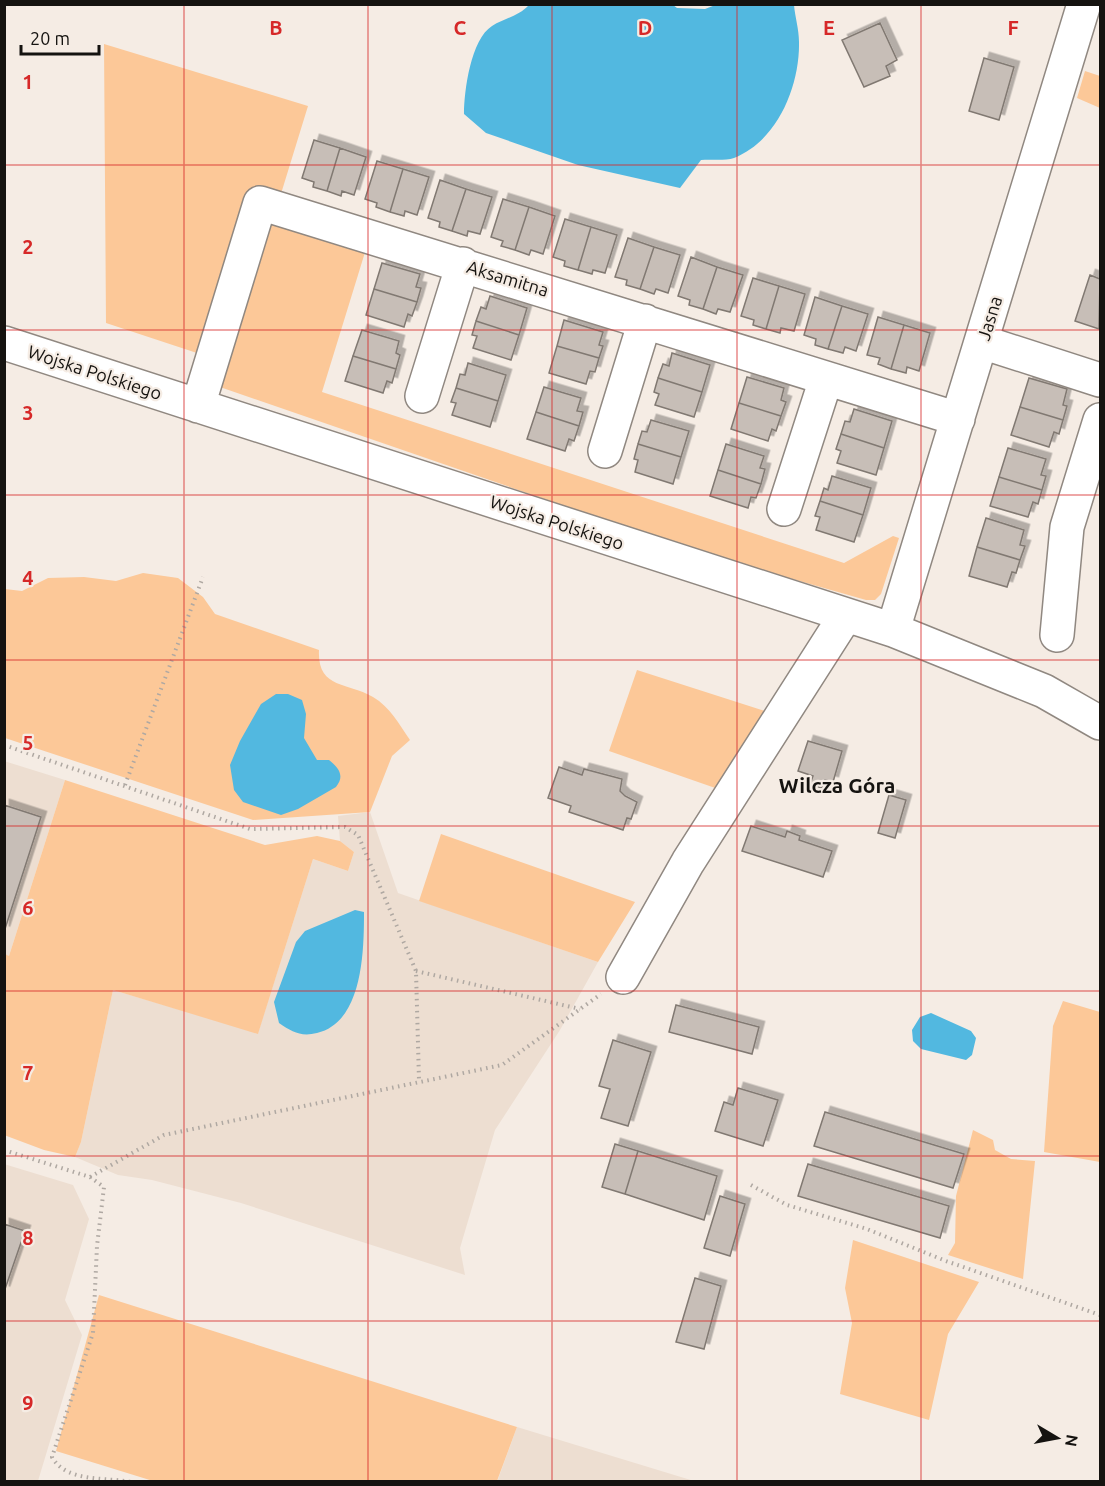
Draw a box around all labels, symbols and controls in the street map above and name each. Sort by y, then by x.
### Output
text: B [269,16,283,39]
text: C [454,16,467,39]
text: D [638,16,652,39]
text: E [823,16,835,39]
text: F [1007,16,1019,39]
scale bar [21,18,99,56]
text: 20 m [30,28,70,48]
text: 1 [22,70,34,93]
text: 2 [22,235,34,258]
street label: Aksamitna [465,256,551,300]
street label: Jasna [973,293,1005,343]
street label: Wojska Polskiego [26,341,164,403]
text: 3 [22,401,34,424]
street label: Wojska Polskiego [488,491,626,553]
text: 4 [22,566,34,589]
text: 5 [22,731,34,754]
district label: Wilcza Góra [779,773,895,797]
text: 6 [22,896,34,919]
text: 7 [22,1061,34,1084]
text: 8 [22,1226,34,1249]
text: 9 [22,1391,34,1414]
north arrow [1027,1408,1087,1468]
text: N [1062,1433,1082,1448]

